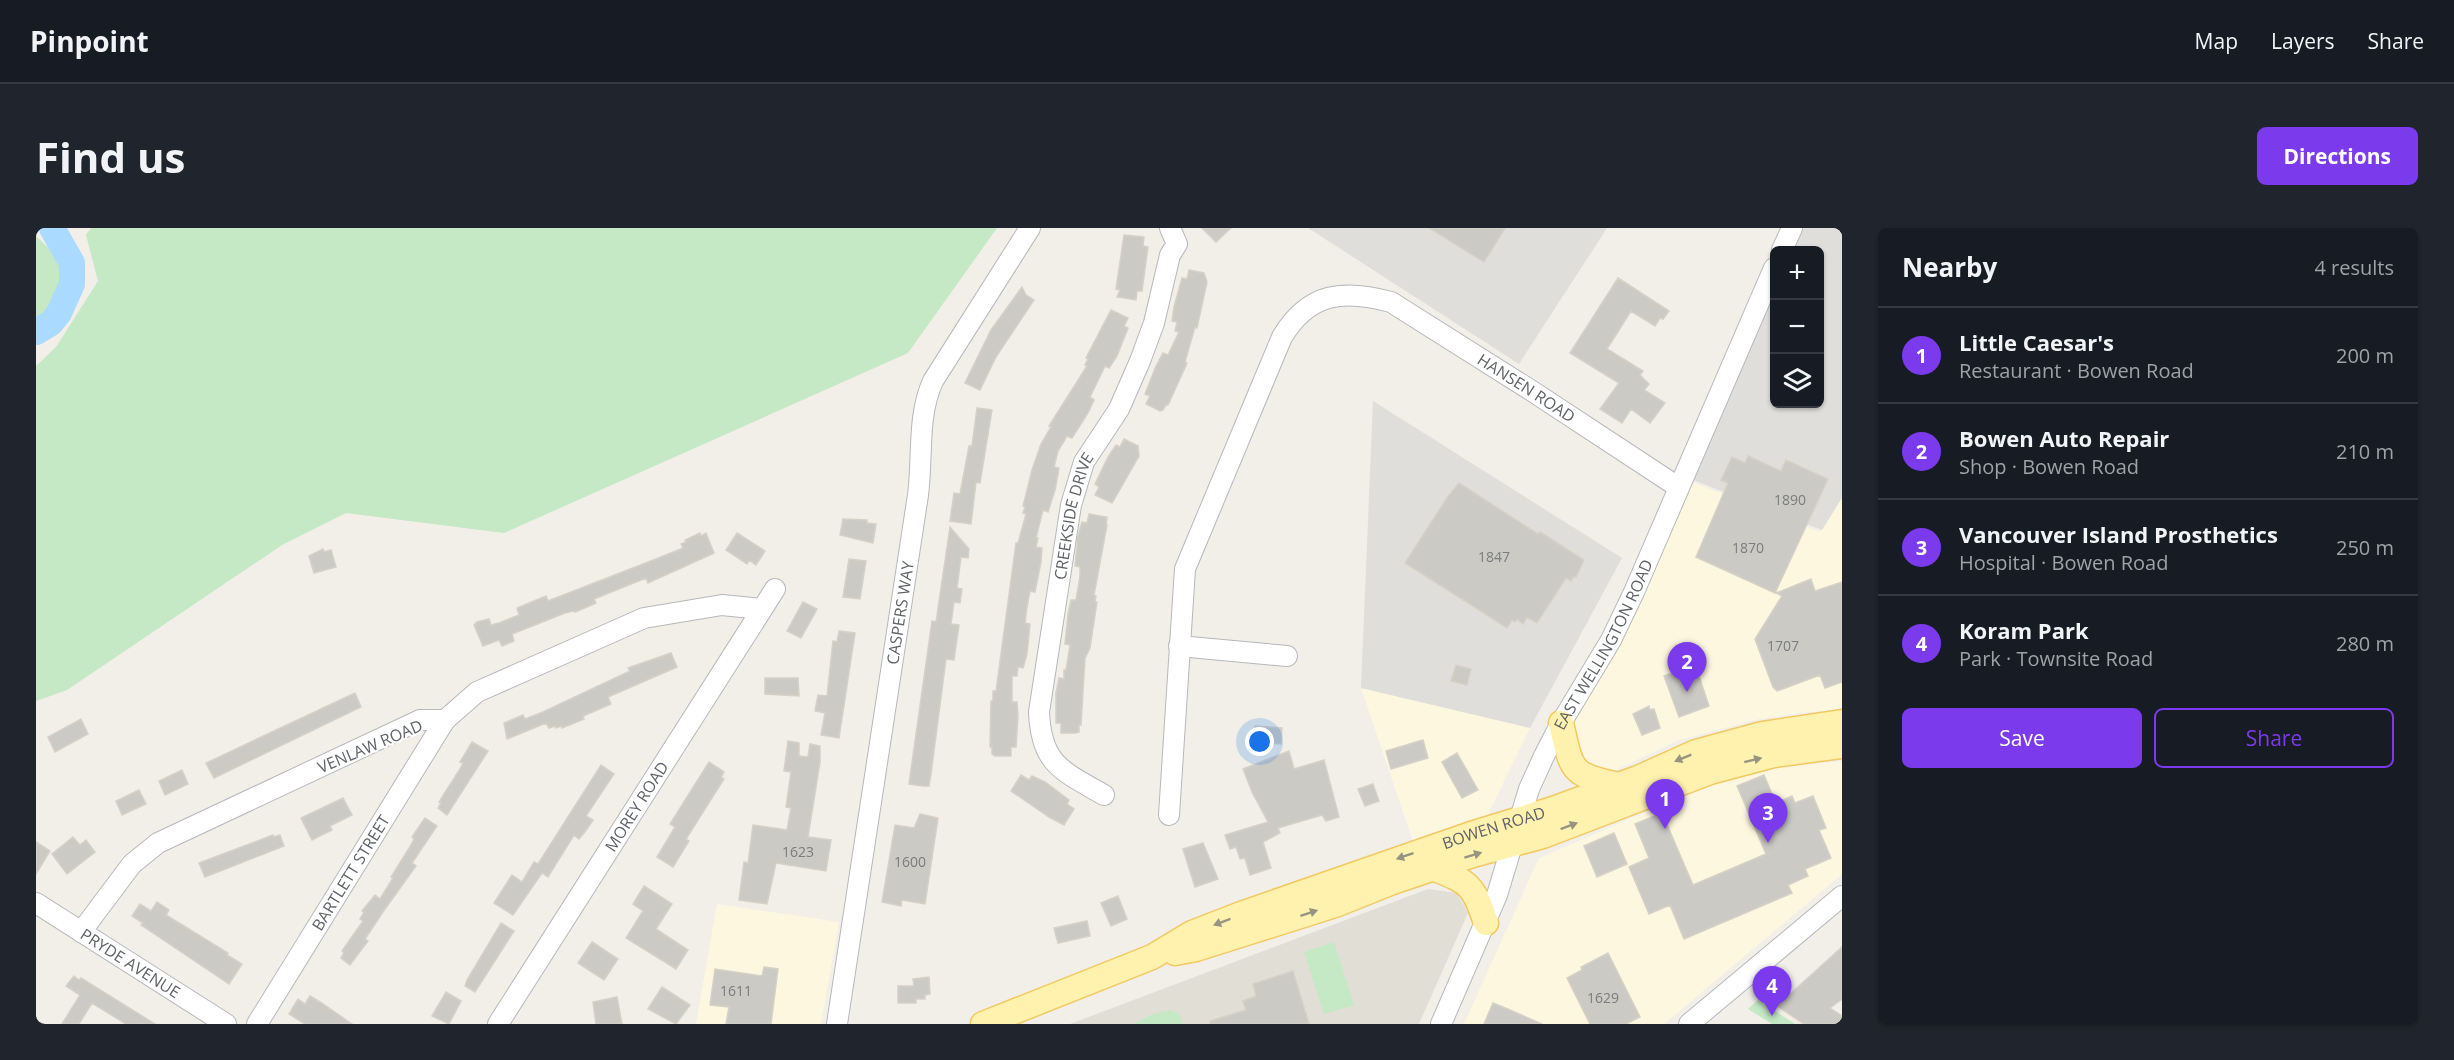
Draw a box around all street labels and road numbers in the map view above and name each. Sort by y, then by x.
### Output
street label: HANSEN ROAD [1473,348,1579,427]
street label: CREEKSIDE DRIVE [1049,448,1098,581]
street label: EAST WELLINGTON ROAD [1548,556,1658,734]
street label: CASPERS WAY [881,560,919,666]
street label: VENLAW ROAD [314,714,426,778]
street label: MOREY ROAD [600,757,673,856]
street label: BOWEN ROAD [1439,801,1548,854]
street label: BARTLETT STREET [306,810,395,935]
street label: PRYDE AVENUE [76,923,185,1003]

